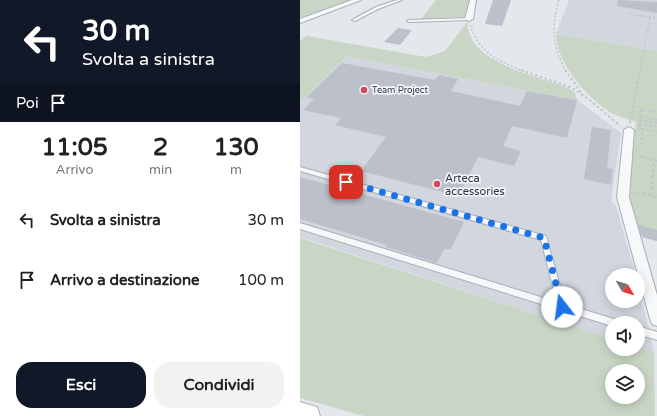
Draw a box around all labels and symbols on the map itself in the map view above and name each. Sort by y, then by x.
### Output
marker: Team Project [359,85,369,95]
place label: Team Project [372,85,429,96]
pin [329,165,363,199]
place label: Arteca accessories [445,172,505,198]
marker: Arteca accessories [432,179,442,189]
north arrow [605,268,645,308]
position arrow [541,286,583,328]

